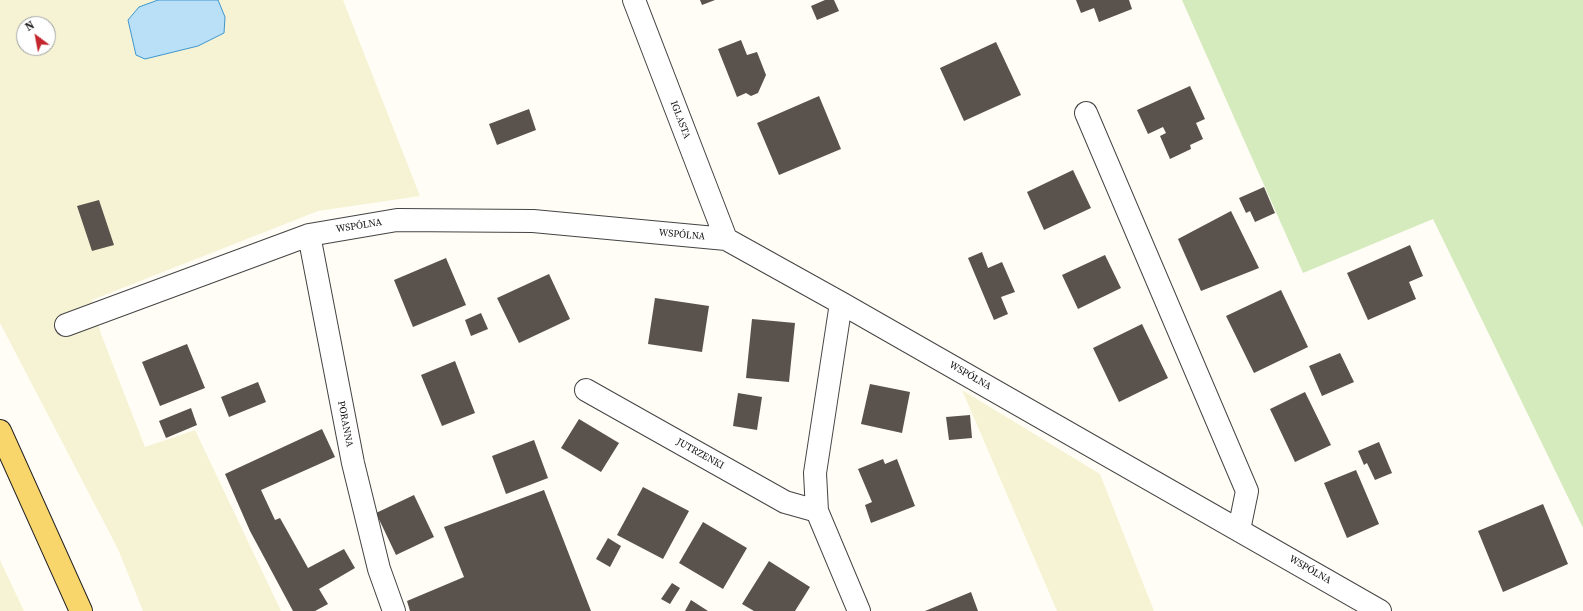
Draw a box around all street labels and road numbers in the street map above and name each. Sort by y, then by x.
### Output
street label: IGLASTA [667,99,693,141]
street label: WSPÓLNA [335,216,383,236]
street label: WSPÓLNA [658,227,706,243]
street label: WSPÓLNA [947,359,993,393]
street label: PORANNA [335,400,355,448]
street label: JUTRZENKI [674,436,726,472]
street label: WSPÓLNA [1287,553,1333,587]

